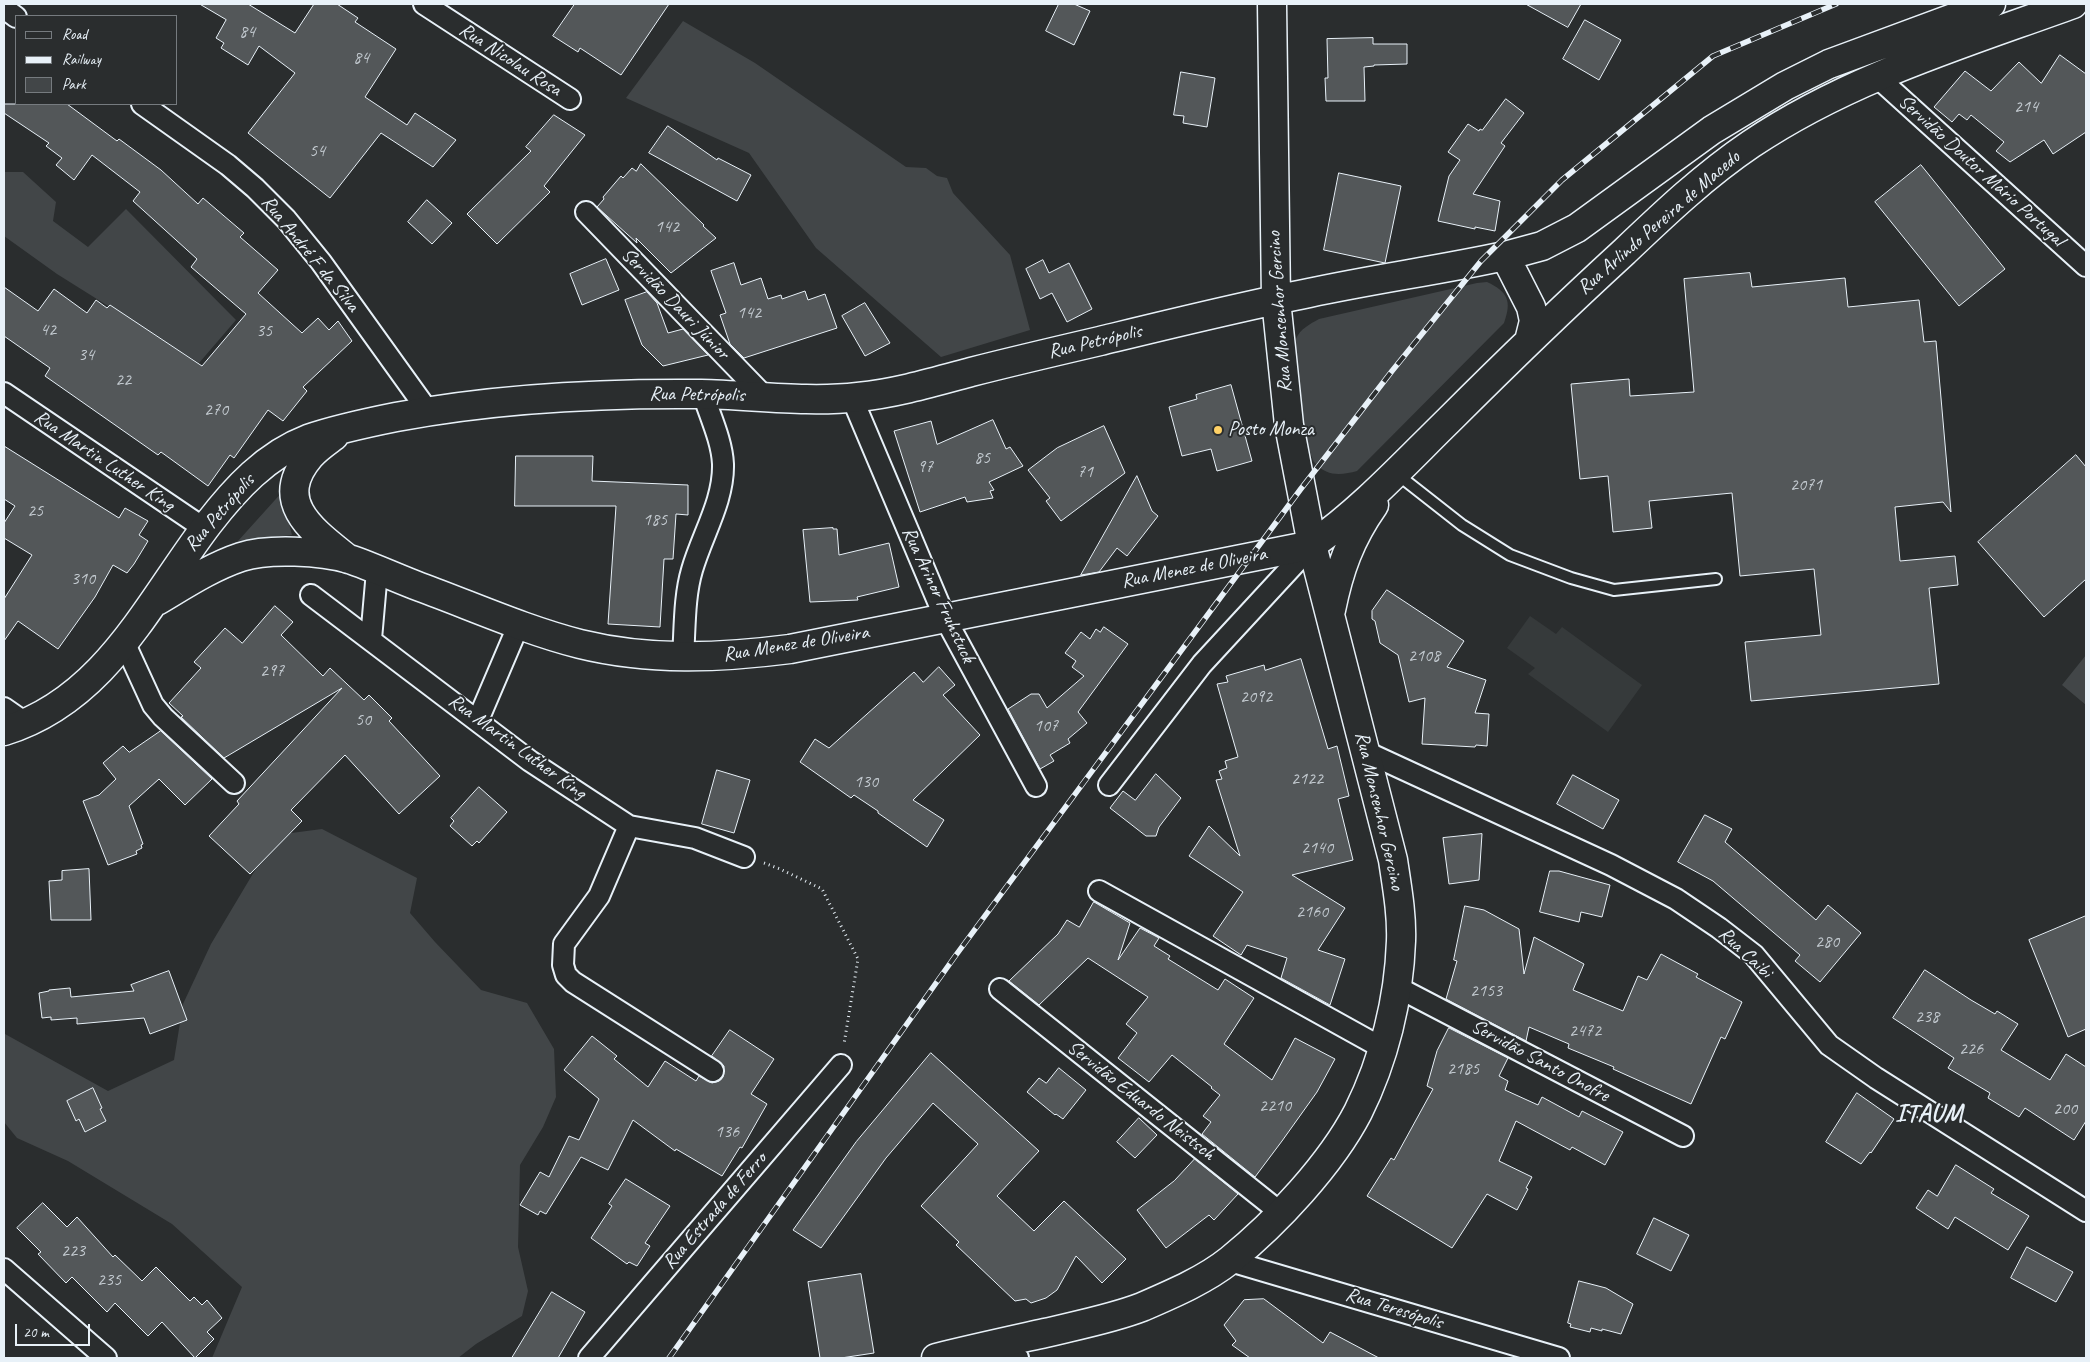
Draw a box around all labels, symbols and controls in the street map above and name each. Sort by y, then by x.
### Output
legend [15,15,178,105]
street label: Rua Nicolau Rosa [454,18,566,102]
house number: 84 [239,21,255,43]
text: Road [62,25,87,44]
house number: 84 [353,47,369,69]
text: Railway [62,50,101,69]
text: Park [62,75,86,94]
street label: Servidão Doutor Mário Portugal [1893,90,2069,252]
house number: 214 [2014,96,2038,118]
house number: 54 [309,140,325,162]
street label: Rua Arlindo Pereira de Macedo [1573,146,1745,300]
street label: Rua André F da Silva [256,191,364,317]
house number: 142 [655,216,679,238]
street label: Rua Monsenhor Gercino [1262,230,1298,394]
street label: Servidão Dauri Júnior [616,243,734,365]
house number: 142 [737,302,761,324]
house number: 42 [40,319,56,341]
house number: 35 [256,320,272,342]
street label: Rua Petrópolis [1046,320,1144,364]
house number: 34 [78,344,94,366]
house number: 22 [115,369,131,391]
street label: Rua Petrópolis [649,382,745,408]
house number: 270 [204,399,228,421]
street label: Rua Martin Luther King [29,405,179,517]
place label: Posto Monza [1228,418,1314,442]
marker: Posto Monza [1212,424,1224,436]
house number: 85 [974,447,990,469]
house number: 97 [917,456,933,478]
house number: 71 [1077,461,1093,483]
street label: Rua Petrópolis [180,469,260,557]
house number: 2071 [1790,474,1822,496]
house number: 25 [27,500,43,522]
house number: 185 [643,509,667,531]
street label: Rua Arinor Fruhstuck [896,523,980,667]
street label: Rua Menez de Oliveira [1119,542,1269,594]
house number: 310 [71,568,95,590]
street label: Rua Menez de Oliveira [721,621,871,667]
house number: 2108 [1408,645,1440,667]
house number: 297 [260,660,284,682]
house number: 2092 [1240,686,1272,708]
street label: Rua Martin Luther King [443,689,591,805]
house number: 50 [355,709,371,731]
house number: 107 [1034,715,1058,737]
street label: Rua Monsenhor Gercino [1349,729,1409,893]
house number: 2122 [1291,768,1323,790]
house number: 130 [854,771,878,793]
house number: 2140 [1301,837,1333,859]
house number: 2160 [1296,901,1328,923]
street label: Rua Caibi [1713,922,1777,984]
house number: 280 [1815,931,1839,953]
house number: 2153 [1470,980,1502,1002]
house number: 238 [1915,1006,1939,1028]
street label: Servidão Santo Onofre [1467,1014,1613,1108]
house number: 2472 [1569,1020,1601,1042]
street label: Servidão Eduardo Neistsch [1062,1036,1220,1166]
house number: 226 [1959,1038,1983,1060]
house number: 2185 [1447,1058,1479,1080]
house number: 2210 [1259,1095,1291,1117]
house number: 200 [2053,1098,2077,1120]
district label: ITAUM [1894,1099,1964,1129]
house number: 136 [715,1121,739,1143]
street label: Rua Estrada de Ferro [658,1148,772,1274]
house number: 223 [61,1240,85,1262]
house number: 235 [97,1269,121,1291]
street label: Rua Teresópolis [1342,1283,1446,1335]
scale bar [18,1314,92,1346]
text: 20 m [23,1323,49,1342]

